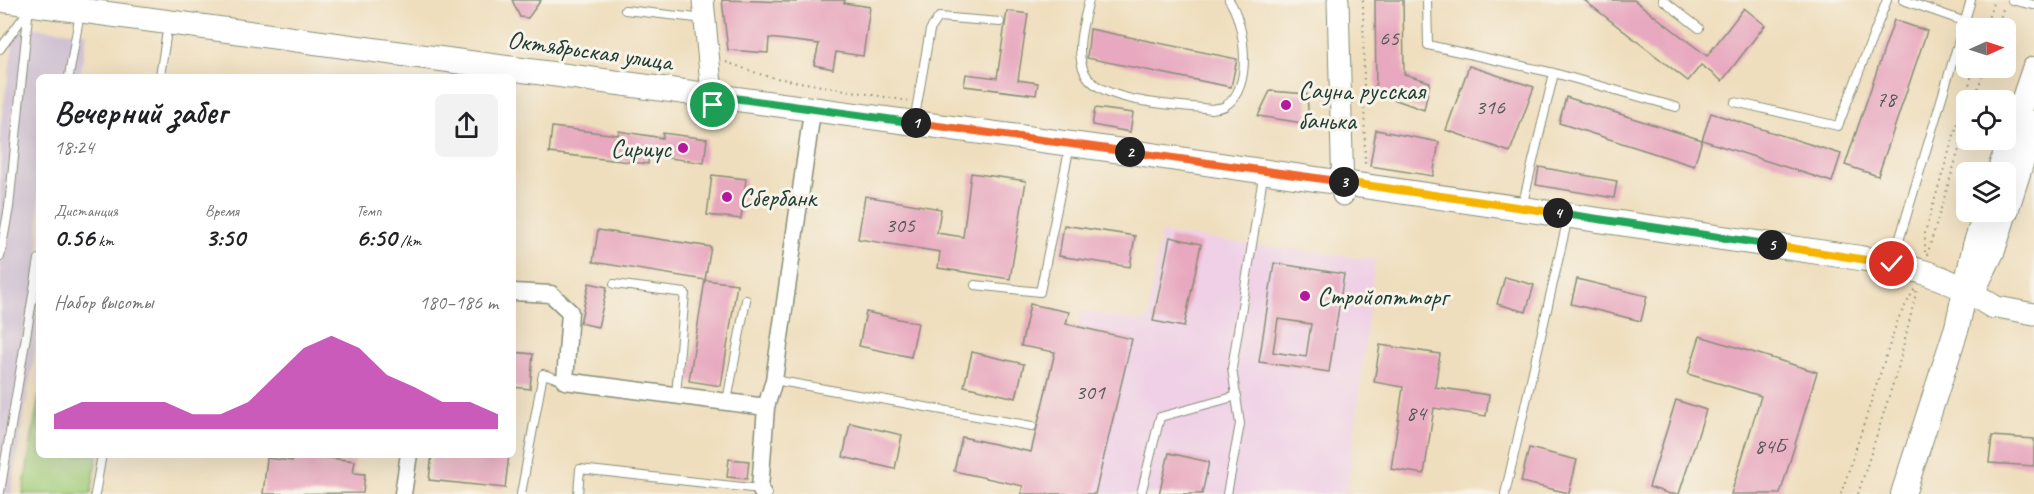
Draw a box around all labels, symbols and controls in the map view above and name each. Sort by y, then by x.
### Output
north arrow [1956,18,2016,78]
map controls [1956,18,2016,222]
street label: Октябрьская улица [505,23,677,79]
house number: 65 [1379,24,1400,52]
place label: Сауна русская банька [1298,74,1427,137]
pin [687,79,738,130]
house number: 78 [1876,85,1898,113]
icon: arrive [696,88,729,121]
button: locate [1956,90,2016,150]
text: Вечерний забег [54,91,227,133]
house number: 316 [1475,93,1506,121]
button: share [435,94,498,157]
marker: Сауна русская банька [1279,98,1293,112]
pin: 1 [901,108,931,138]
text: 1 [912,113,920,133]
place label: Сириус [611,132,672,165]
text: 18:24 [54,135,94,160]
pin: 2 [1115,137,1145,167]
marker: Сириус [676,141,690,155]
text: 2 [1126,142,1134,162]
button: layers [1956,162,2016,222]
pin: 3 [1329,167,1359,197]
text: 3 [1340,172,1348,192]
place label: Сбербанк [739,181,819,214]
marker: Сбербанк [720,190,734,204]
pin: 4 [1543,198,1573,228]
text: Дистанция [54,201,118,221]
text: Время [205,201,239,221]
text: Темп [356,201,382,221]
text: 4 [1554,203,1562,223]
house number: 305 [885,211,916,239]
text: 0.56 [54,221,94,254]
text: 3:50 [205,221,245,254]
text: 6:50 [356,221,396,254]
pin: 5 [1757,230,1787,260]
text: km [94,231,114,251]
text: /km [396,231,421,251]
text: 5 [1769,235,1775,255]
pin [1866,238,1917,289]
icon: check [1875,247,1908,280]
place label: Стройоптторг [1317,280,1451,313]
marker: Стройоптторг [1298,289,1312,303]
text: Набор высоты [54,290,153,315]
text: 180–186 m [419,290,498,315]
house number: 301 [1075,378,1106,406]
house number: 84 [1406,399,1428,427]
house number: 84Б [1755,432,1789,460]

